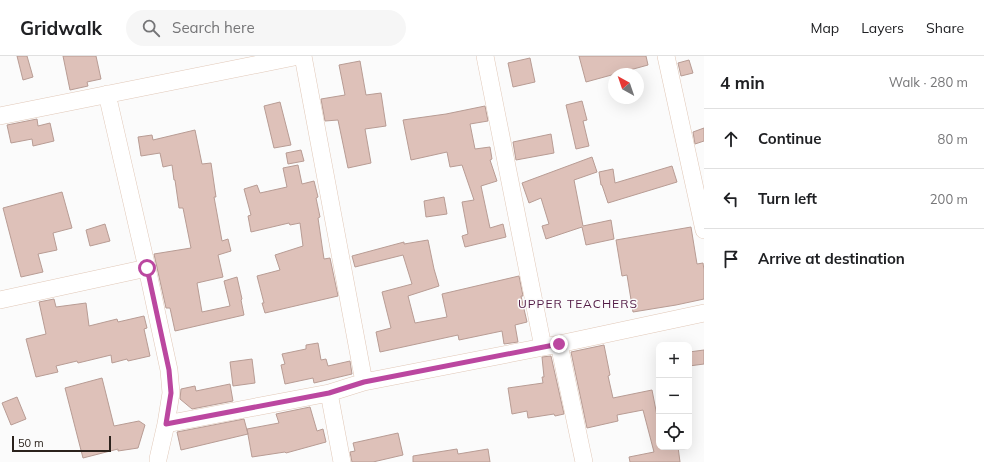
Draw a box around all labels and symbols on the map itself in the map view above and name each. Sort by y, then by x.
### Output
north arrow [608,68,644,104]
route start [138,259,156,277]
district label: UPPER TEACHERS [518,296,638,311]
route end [550,335,568,353]
scale bar [12,434,111,453]

